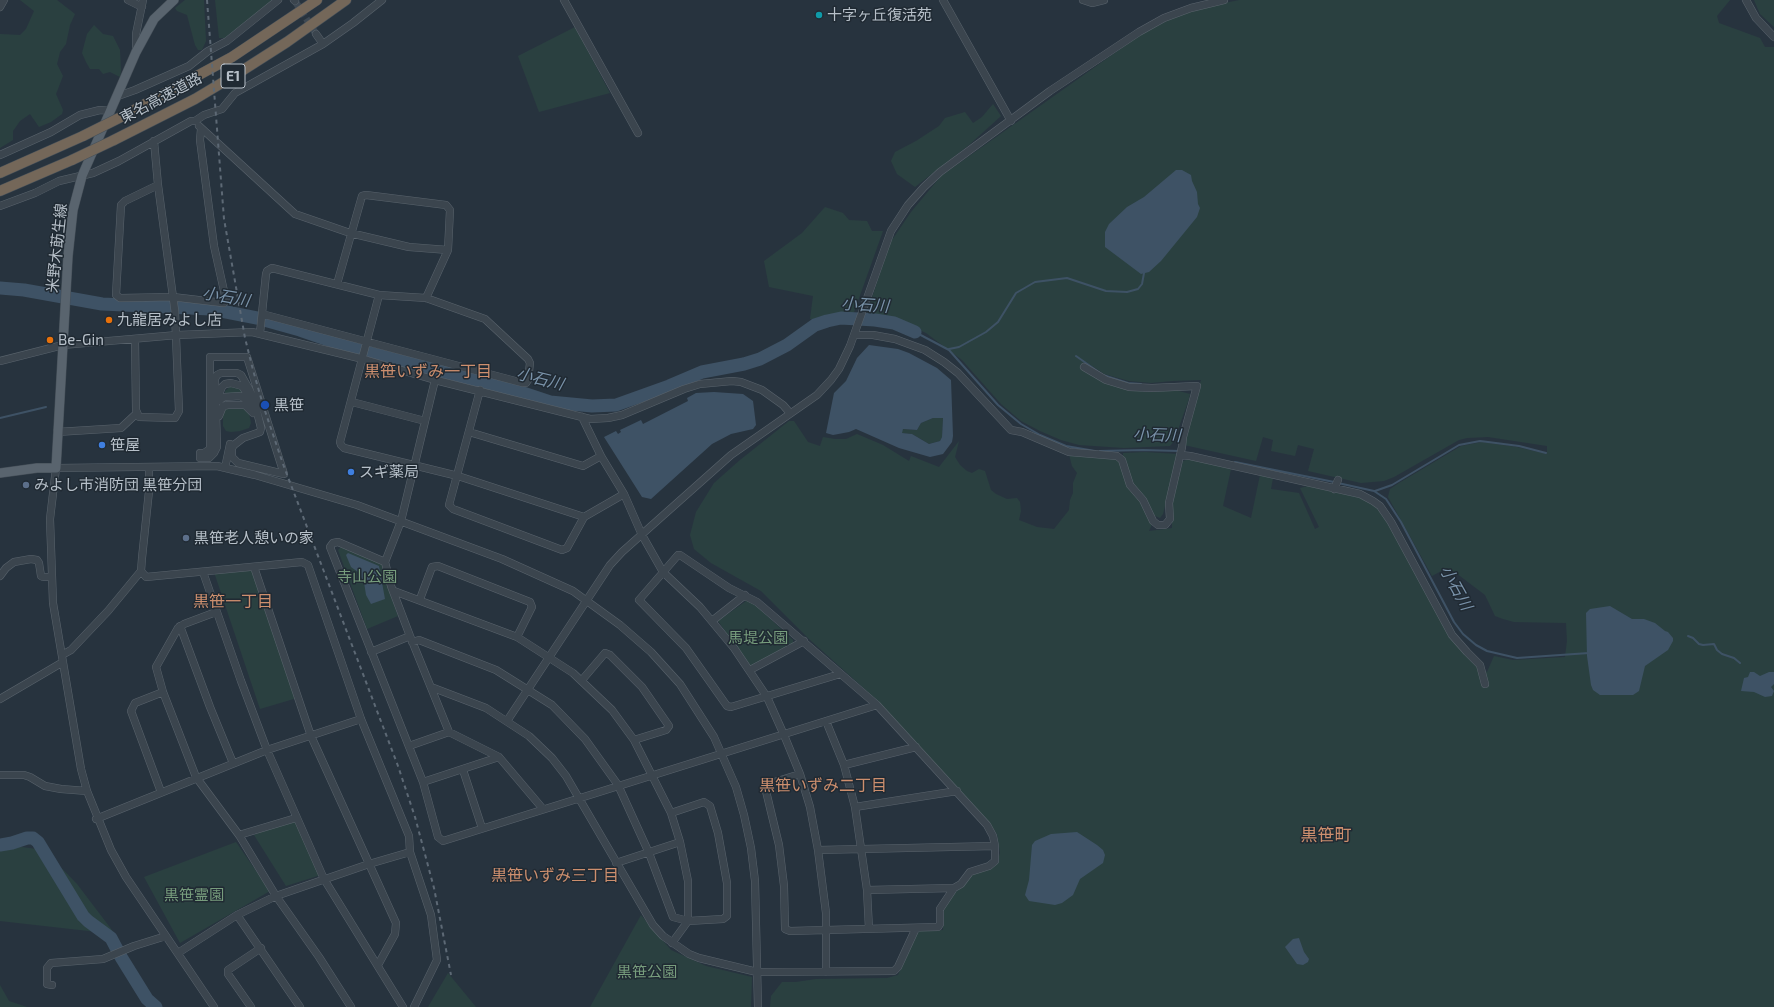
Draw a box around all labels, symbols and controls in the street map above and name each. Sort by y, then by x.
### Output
place label: 十字ヶ丘復活苑 [827,6,932,24]
marker: 十字ヶ丘復活苑 [814,10,824,20]
road number: E1 [221,64,245,88]
street label: 東名高速道路 [117,69,205,127]
street label: 米野木莇生線 [43,202,71,294]
water label: 小石川 [201,283,251,311]
water label: 小石川 [840,294,890,316]
place label: 九龍居みよし店 [117,311,222,329]
marker: 九龍居みよし店 [104,315,114,325]
place label: Be-Gin [58,331,104,349]
marker: Be-Gin [45,335,55,345]
district label: 黒笹いずみ一丁目 [364,362,492,382]
water label: 小石川 [514,364,566,394]
place label: 黒笹 [274,396,304,414]
marker: 黒笹 [259,399,271,411]
water label: 小石川 [1133,425,1181,445]
place label: 笹屋 [110,436,140,454]
marker: 笹屋 [97,440,107,450]
place label: スギ薬局 [359,463,419,481]
marker: スギ薬局 [346,467,356,477]
place label: みよし市消防団 黒笹分団 [34,476,202,494]
marker: みよし市消防団 黒笹分団 [21,480,31,490]
place label: 黒笹老人憩いの家 [194,529,314,547]
marker: 黒笹老人憩いの家 [181,533,191,543]
water label: 小石川 [1436,562,1476,614]
park label: 寺山公園 [337,568,397,586]
district label: 黒笹一丁目 [193,592,273,612]
park label: 馬堤公園 [728,629,788,647]
district label: 黒笹いずみ二丁目 [759,776,887,796]
district label: 黒笹町 [1301,825,1351,845]
district label: 黒笹いずみ三丁目 [491,866,619,886]
park label: 黒笹霊園 [164,886,224,904]
park label: 黒笹公園 [617,963,677,981]

